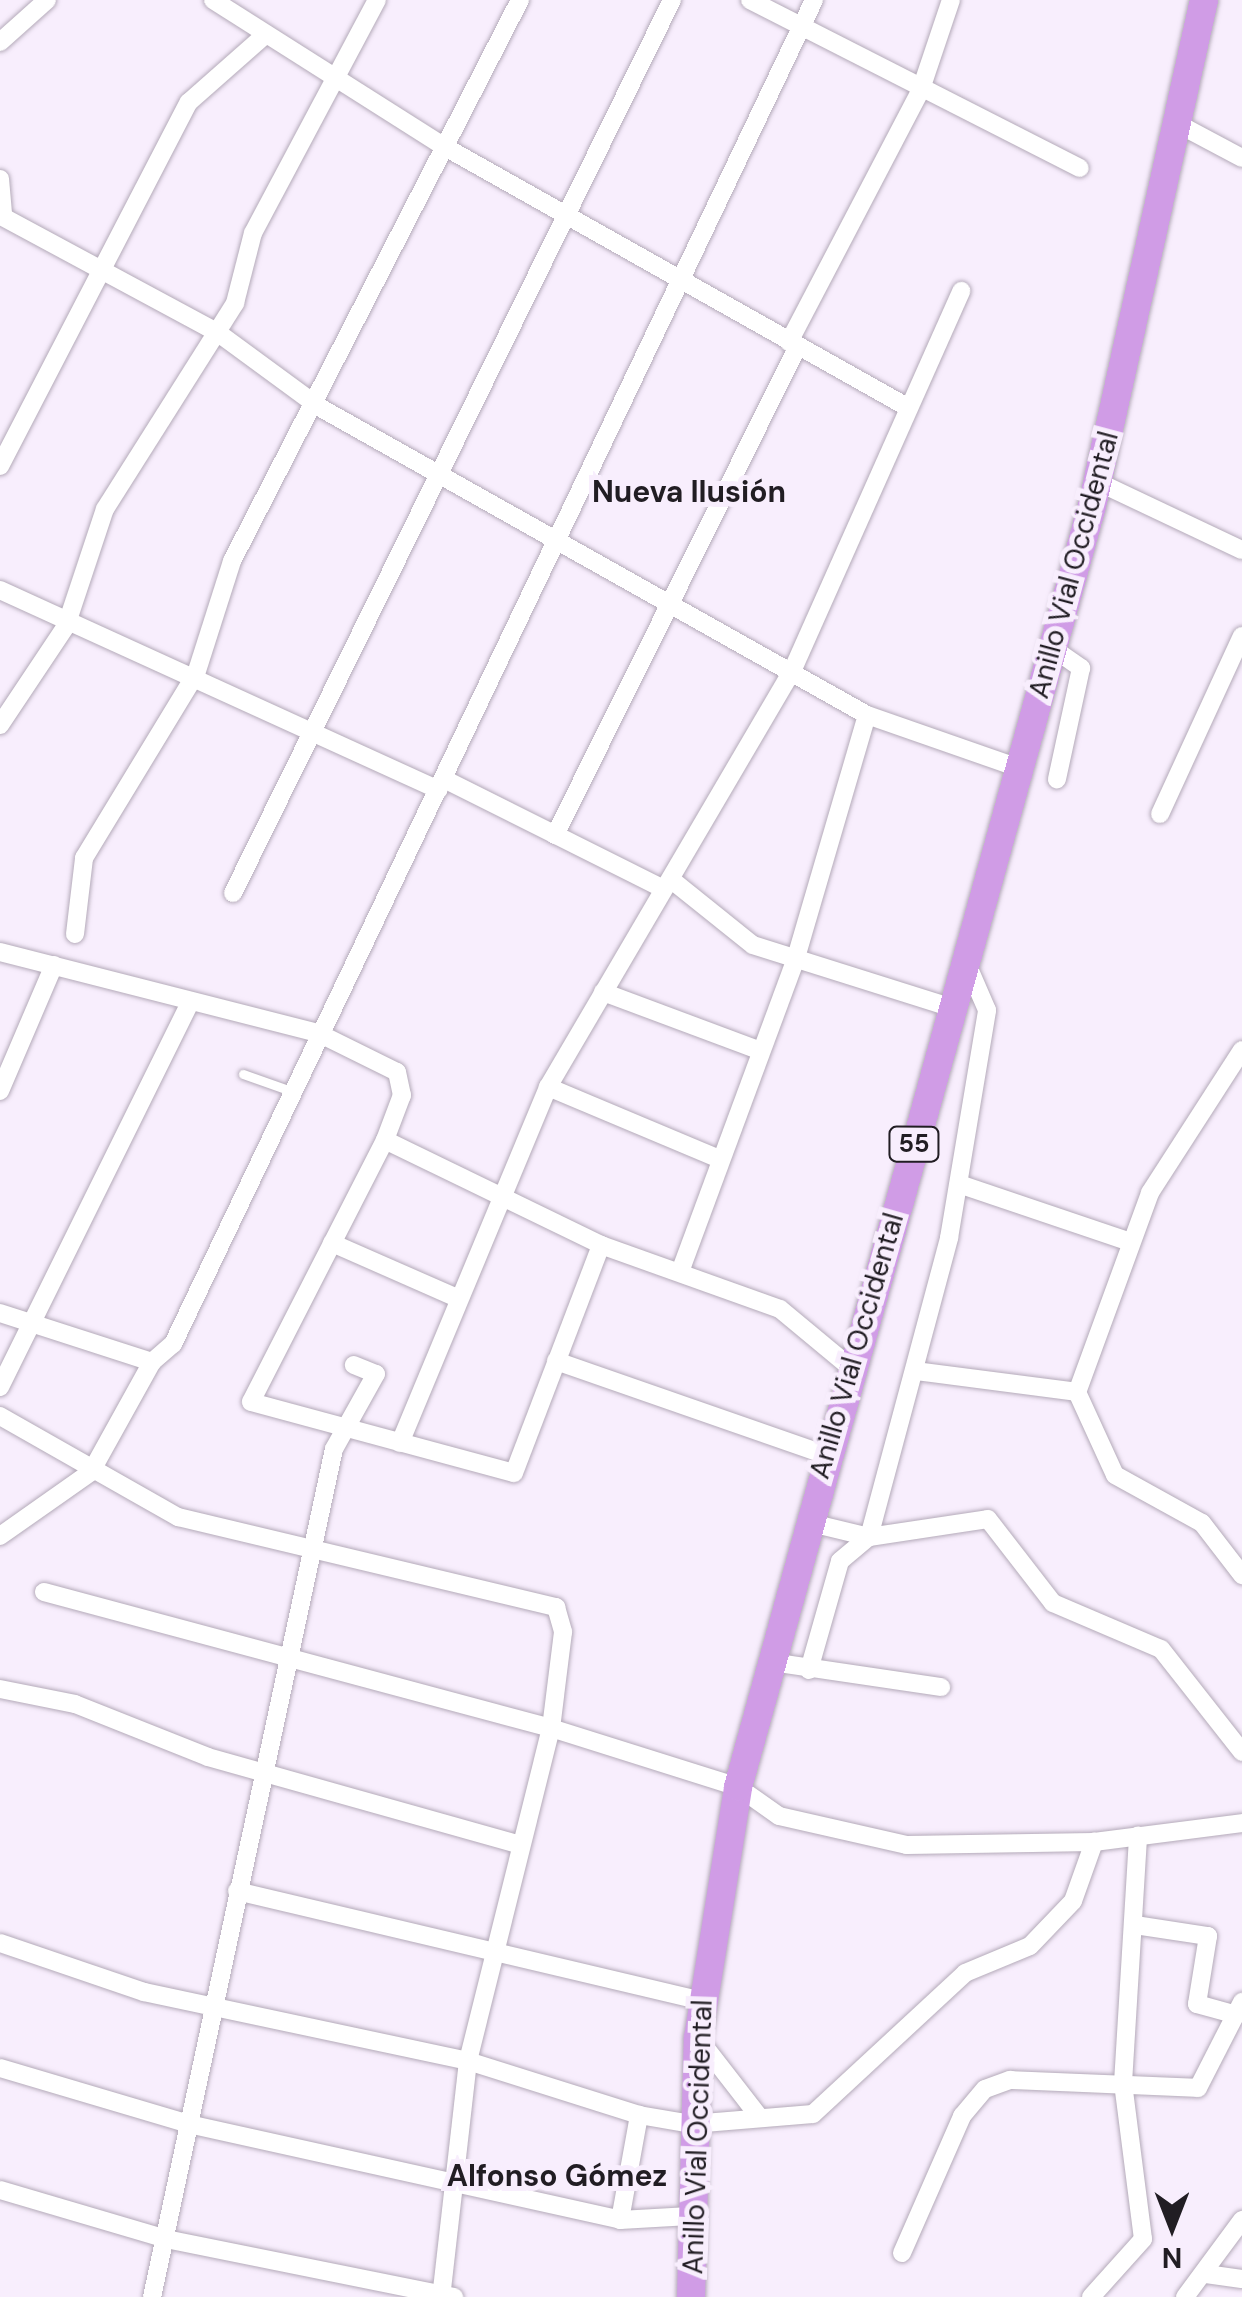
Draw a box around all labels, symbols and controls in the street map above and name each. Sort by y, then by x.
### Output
street label: Anillo Vial Occidental [1022,428,1126,702]
district label: Nueva Ilusión [592,474,786,510]
road number: 55 [886,1124,942,1164]
street label: Anillo Vial Occidental [803,1209,911,1483]
street label: Anillo Vial Occidental [676,1999,720,2275]
district label: Alfonso Gómez [447,2158,667,2194]
north arrow [1122,2177,1222,2277]
text: N [1162,2239,1182,2276]

